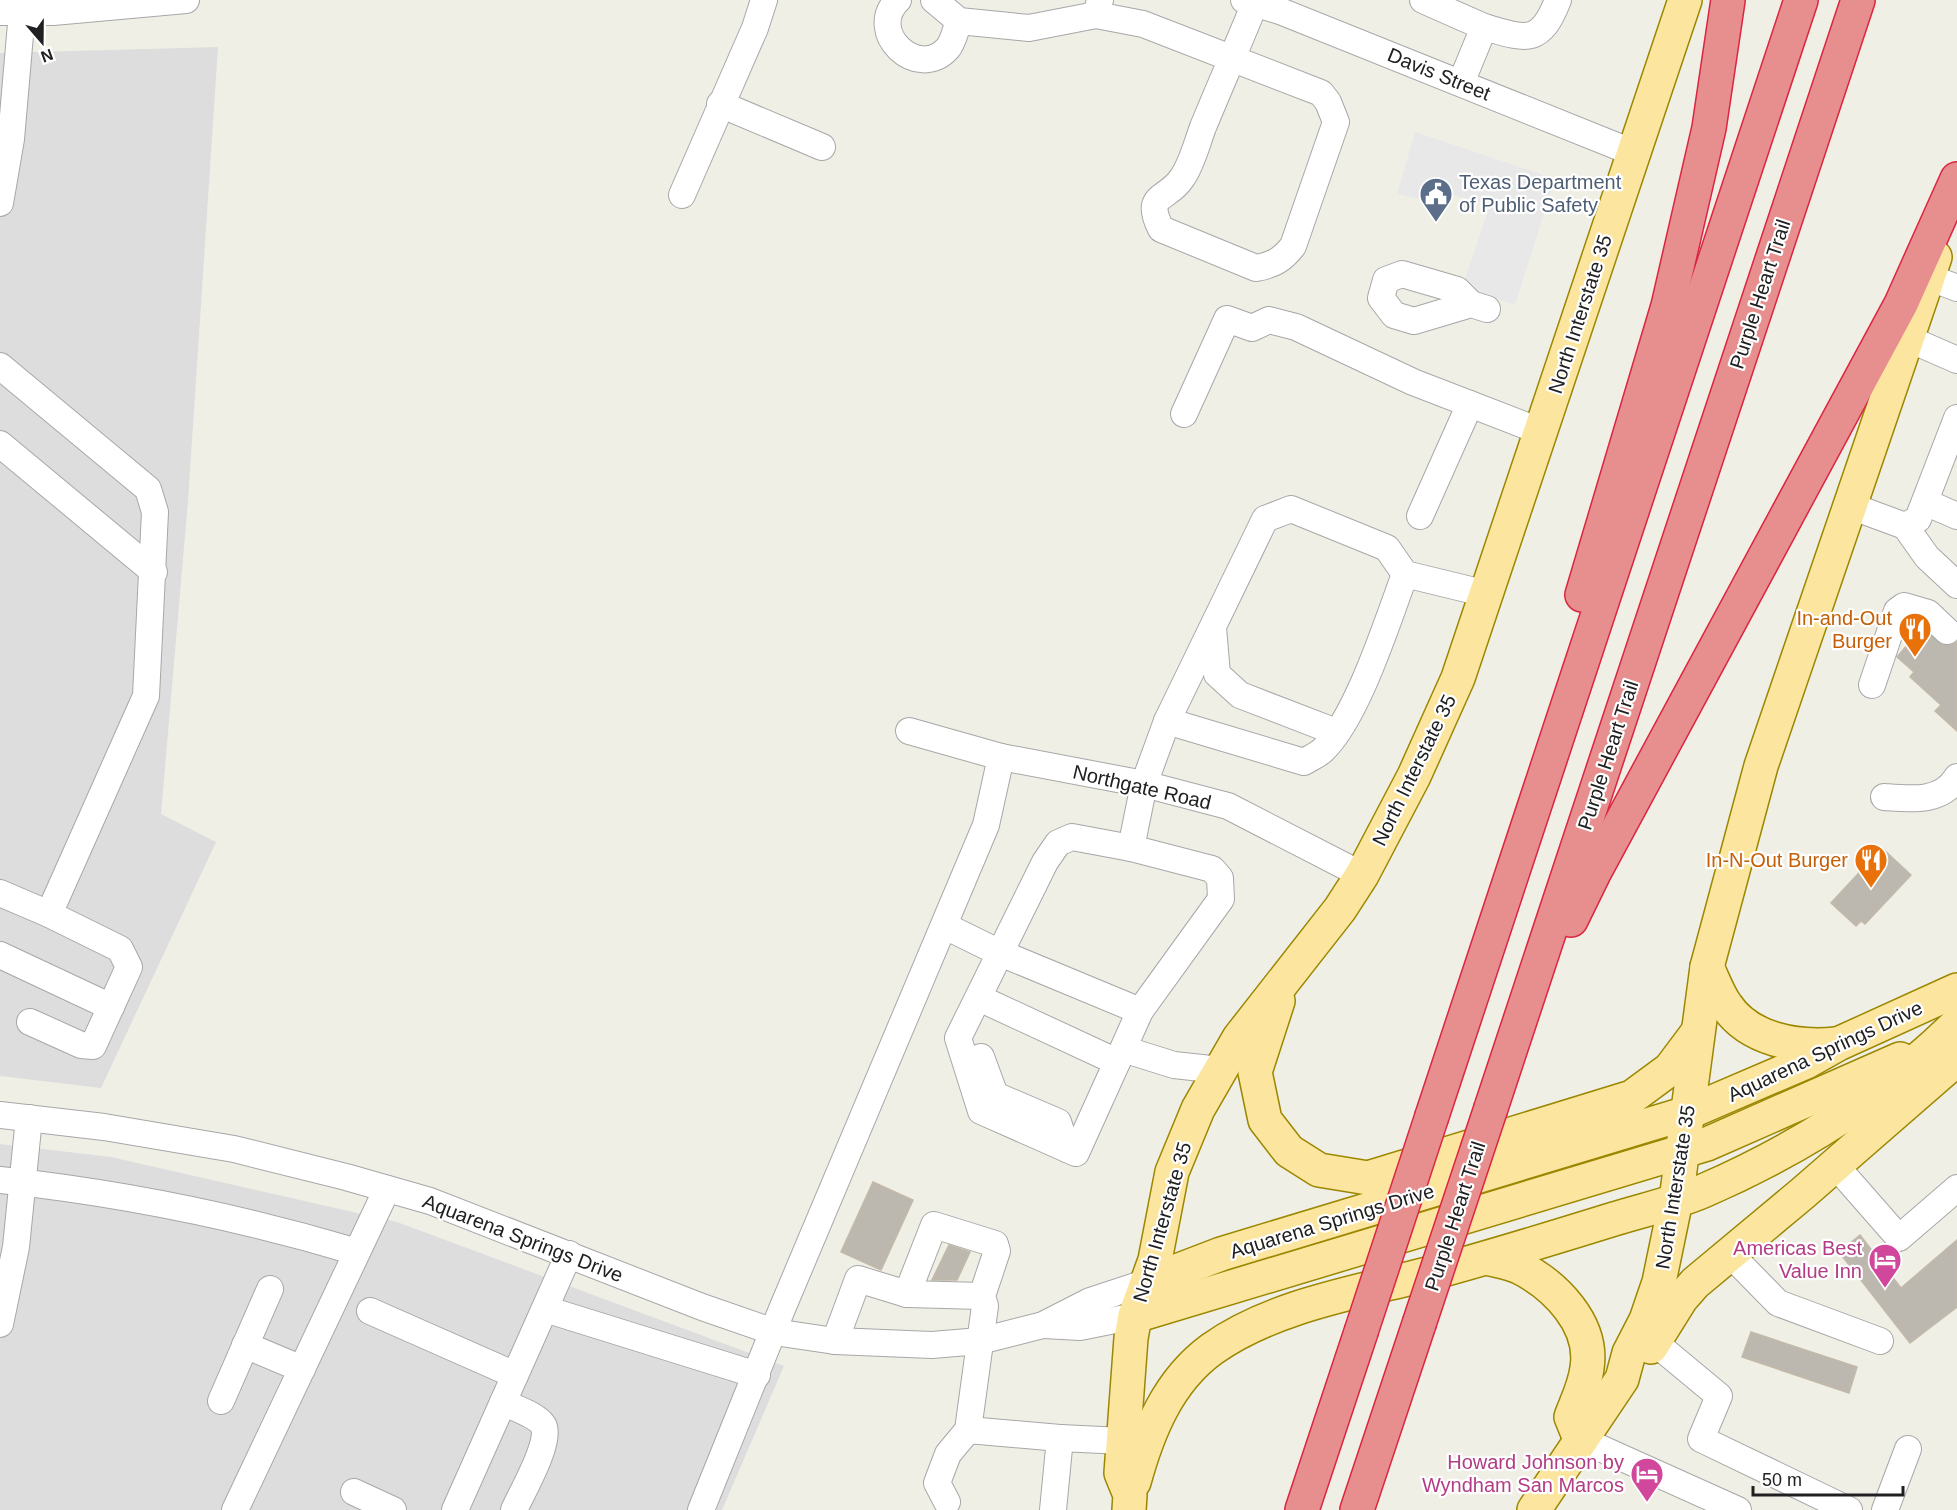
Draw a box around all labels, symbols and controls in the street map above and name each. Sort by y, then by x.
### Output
north arrow [12,12,72,72]
street label: Davis Street [1384,43,1494,105]
text: N [39,46,55,66]
place label: Texas Department of Public Safety [1459,171,1622,216]
public building icon: Texas Department of Public Safety [1418,176,1454,223]
street label: Purple Heart Trail [1725,217,1795,371]
street label: North Interstate 35 [1544,232,1616,396]
place label: In-and-Out Burger [1796,607,1892,652]
restaurant icon: In-and-Out Burger [1897,611,1933,658]
street label: Purple Heart Trail [1573,678,1643,832]
street label: North Interstate 35 [1368,691,1460,849]
street label: Northgate Road [1071,760,1213,814]
restaurant icon: In-N-Out Burger [1853,842,1889,889]
place label: In-N-Out Burger [1706,849,1848,871]
street label: Aquarena Springs Drive [1724,996,1926,1106]
street label: North Interstate 35 [1651,1103,1699,1271]
street label: North Interstate 35 [1129,1139,1195,1305]
street label: Purple Heart Trail [1420,1139,1490,1293]
street label: Aquarena Springs Drive [1227,1179,1437,1263]
street label: Aquarena Springs Drive [420,1190,626,1286]
place label: Americas Best Value Inn [1733,1237,1862,1282]
hotel icon: Americas Best Value Inn [1867,1242,1903,1289]
place label: Howard Johnson by Wyndham San Marcos [1422,1451,1624,1496]
hotel icon: Howard Johnson by Wyndham San Marcos [1629,1456,1665,1503]
scale bar [1753,1459,1903,1497]
text: 50 m [1762,1470,1802,1490]

